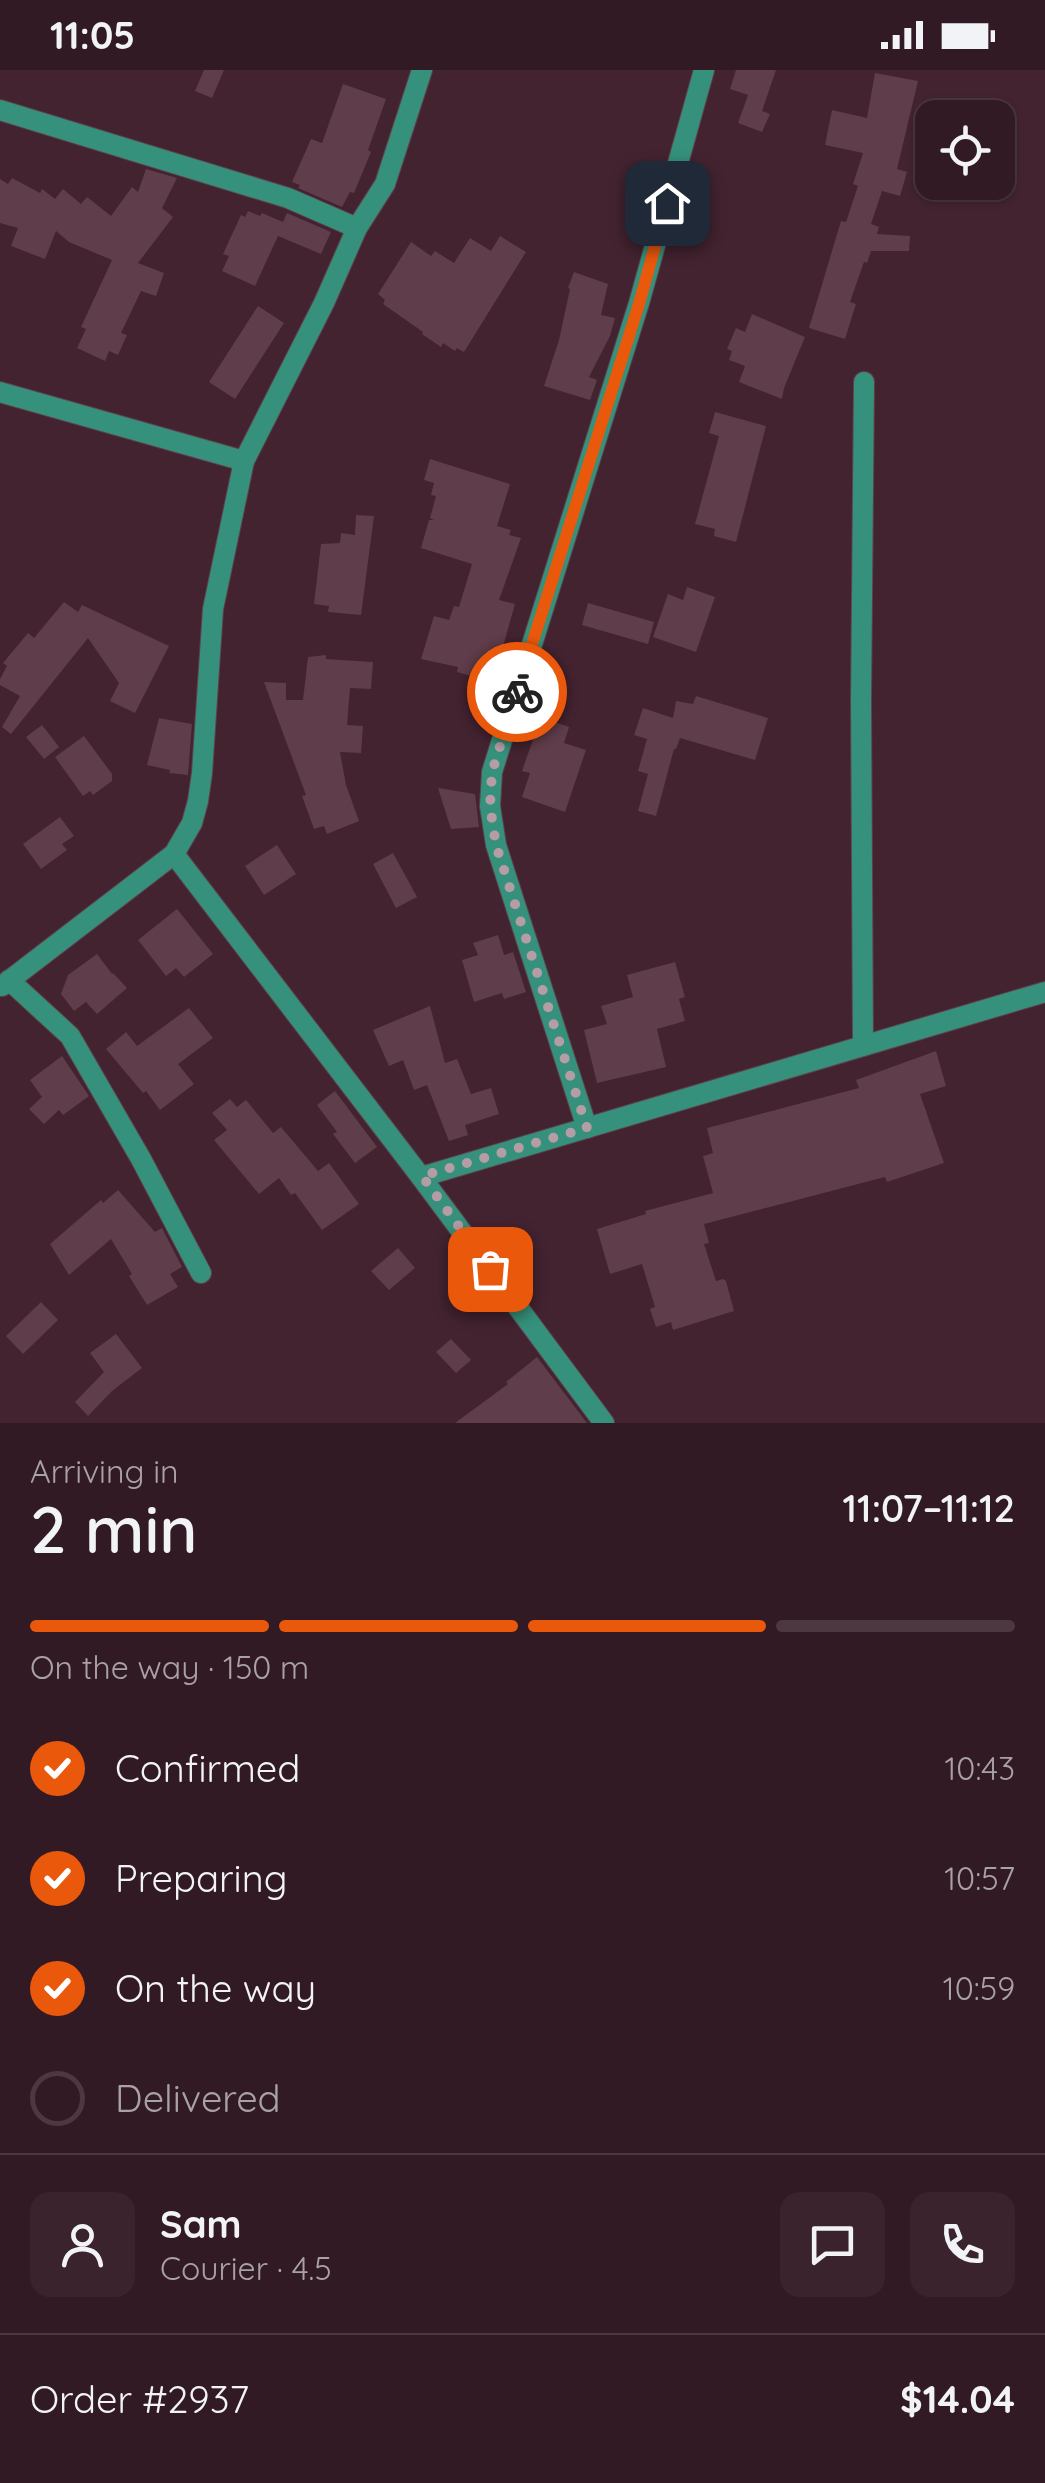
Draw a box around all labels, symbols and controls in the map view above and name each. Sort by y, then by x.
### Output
text: 11:05 [50,11,135,59]
map controls [915,100,1015,200]
button: locate [915,100,1015,200]
pin [625,161,710,246]
icon: home [640,176,695,231]
courier [467,642,567,742]
icon: bike [490,665,545,720]
pin [448,1227,533,1312]
icon: bag [463,1242,518,1297]
text: Arriving in [30,1451,179,1491]
text: 11:07–11:12 [843,1484,1015,1532]
text: 2 min [30,1488,198,1569]
text: On the way · 150 m [30,1647,309,1687]
icon: check [30,1741,85,1796]
text: Confirmed [115,1744,300,1792]
text: 10:43 [945,1748,1015,1788]
icon: check [30,1851,85,1906]
text: Preparing [115,1854,287,1902]
text: 10:57 [944,1858,1015,1898]
icon: check [30,1961,85,2016]
text: On the way [115,1964,316,2012]
text: 10:59 [943,1968,1015,2008]
text: Delivered [115,2074,281,2122]
button: person [30,2192,135,2297]
button: chat [780,2192,885,2297]
button: phone [910,2192,1015,2297]
text: Sam [160,2200,242,2248]
text: Courier · 4.5 [160,2248,332,2288]
text: Order #2937 [30,2375,249,2423]
text: $14.04 [900,2375,1015,2423]

